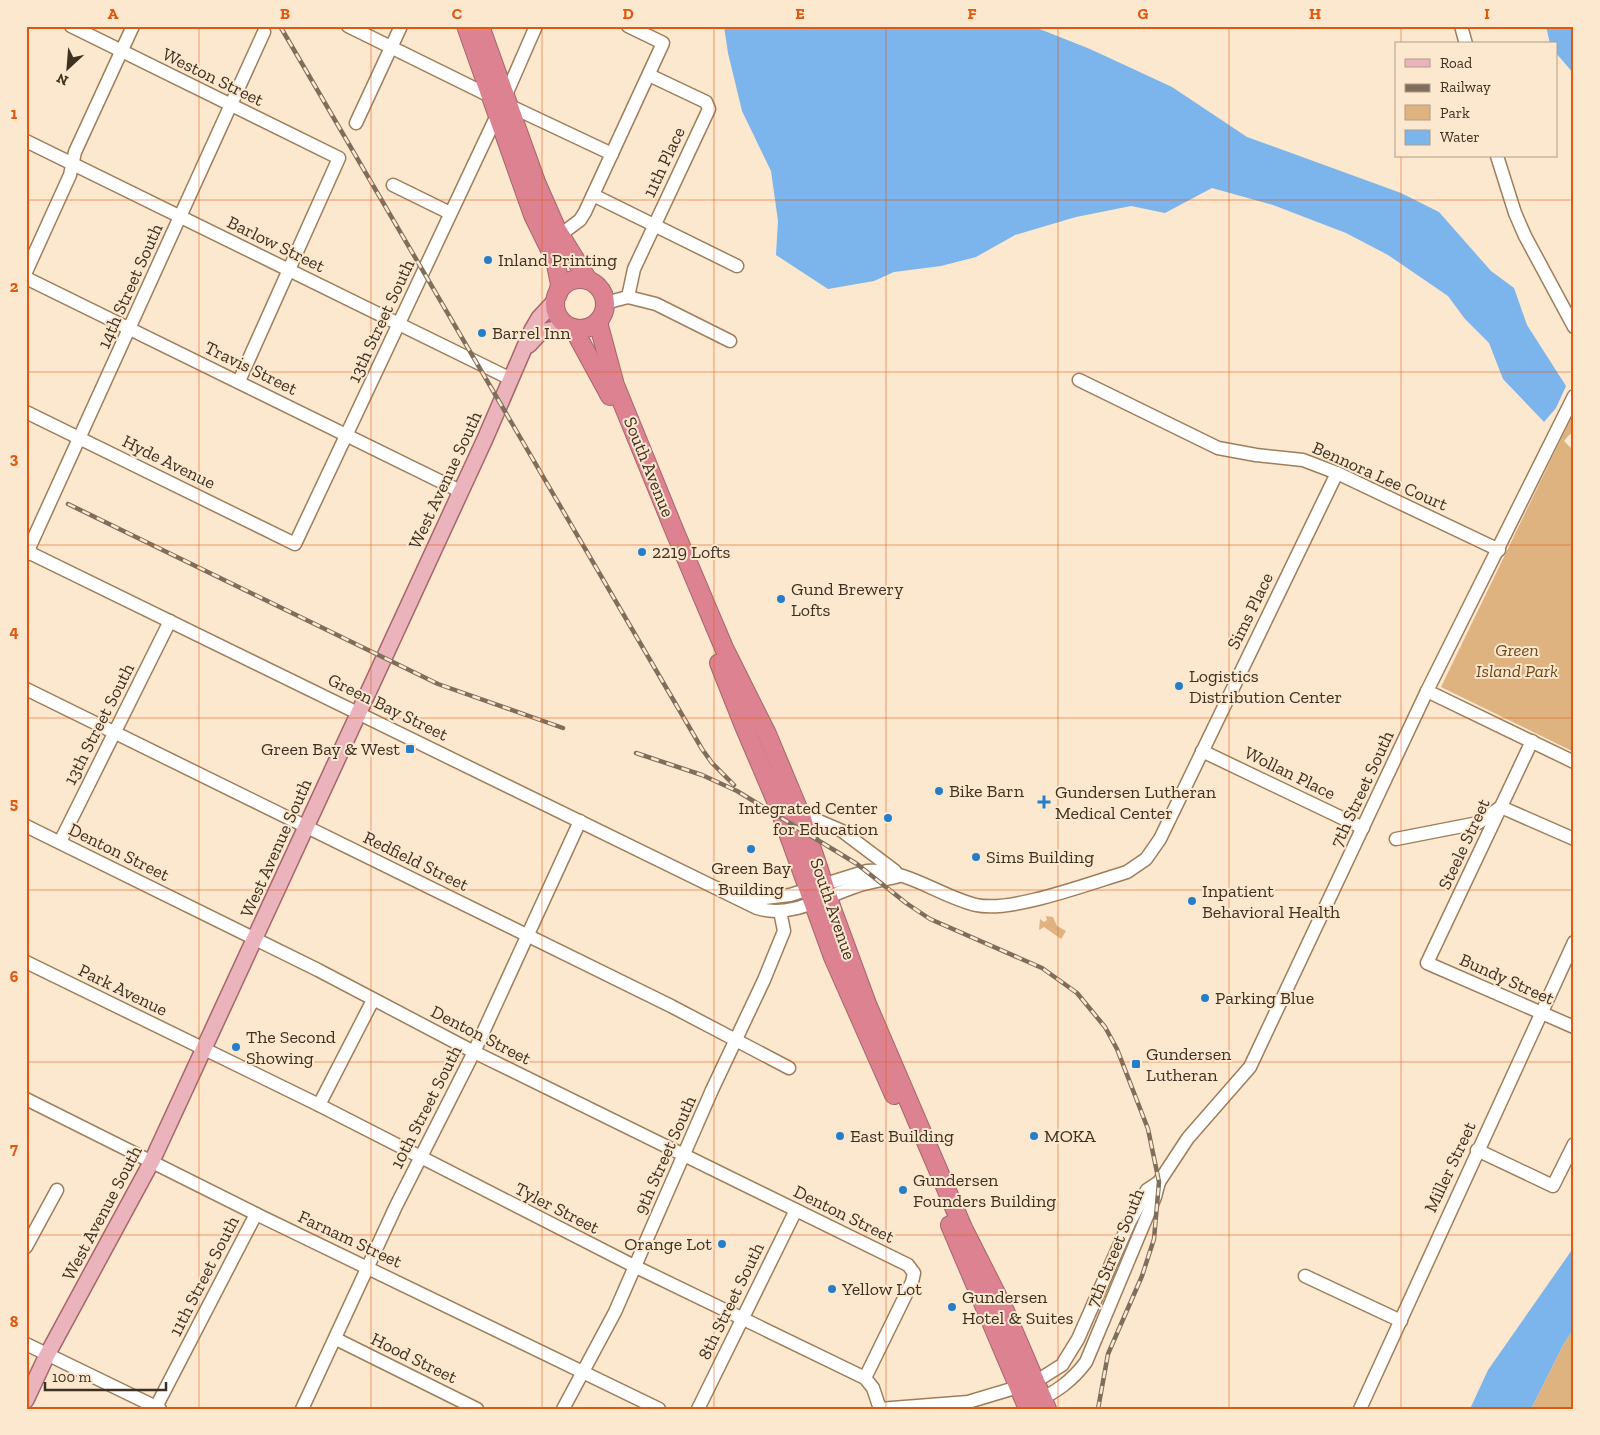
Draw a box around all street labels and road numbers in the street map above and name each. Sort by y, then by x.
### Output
street label: Weston Street [159,43,268,111]
street label: 11th Place [638,123,690,201]
street label: Barlow Street [224,211,329,277]
street label: 14th Street South [93,220,167,352]
street label: 13th Street South [343,256,419,386]
street label: Travis Street [201,336,301,400]
street label: West Avenue South [403,408,487,552]
street label: South Avenue [619,414,679,520]
street label: Hyde Avenue [119,430,219,494]
street label: Bennora Lee Court [1309,436,1451,516]
street label: Sims Place [1222,569,1278,653]
street label: 13th Street South [59,659,139,789]
street label: Green Bay Street [324,668,452,746]
street label: 7th Street South [1325,727,1399,851]
street label: Wollan Place [1241,742,1339,804]
street label: West Avenue South [236,775,316,921]
street label: Steele Street [1433,795,1495,893]
street label: Denton Street [65,818,173,886]
street label: Redfield Street [360,826,472,896]
street label: South Avenue [805,855,861,963]
street label: Bundy Street [1456,948,1558,1010]
street label: Park Avenue [75,959,171,1021]
street label: Denton Street [427,1000,535,1070]
street label: 10th Street South [386,1042,466,1172]
street label: 9th Street South [629,1092,701,1218]
street label: Miller Street [1419,1118,1481,1216]
street label: West Avenue South [57,1142,147,1284]
street label: Tyler Street [511,1177,603,1239]
street label: Denton Street [790,1180,898,1248]
street label: 7th Street South [1081,1185,1149,1311]
street label: Farnam Street [295,1205,406,1273]
street label: 11th Street South [164,1212,244,1340]
street label: 8th Street South [693,1239,769,1363]
street label: Hood Street [367,1328,461,1388]

